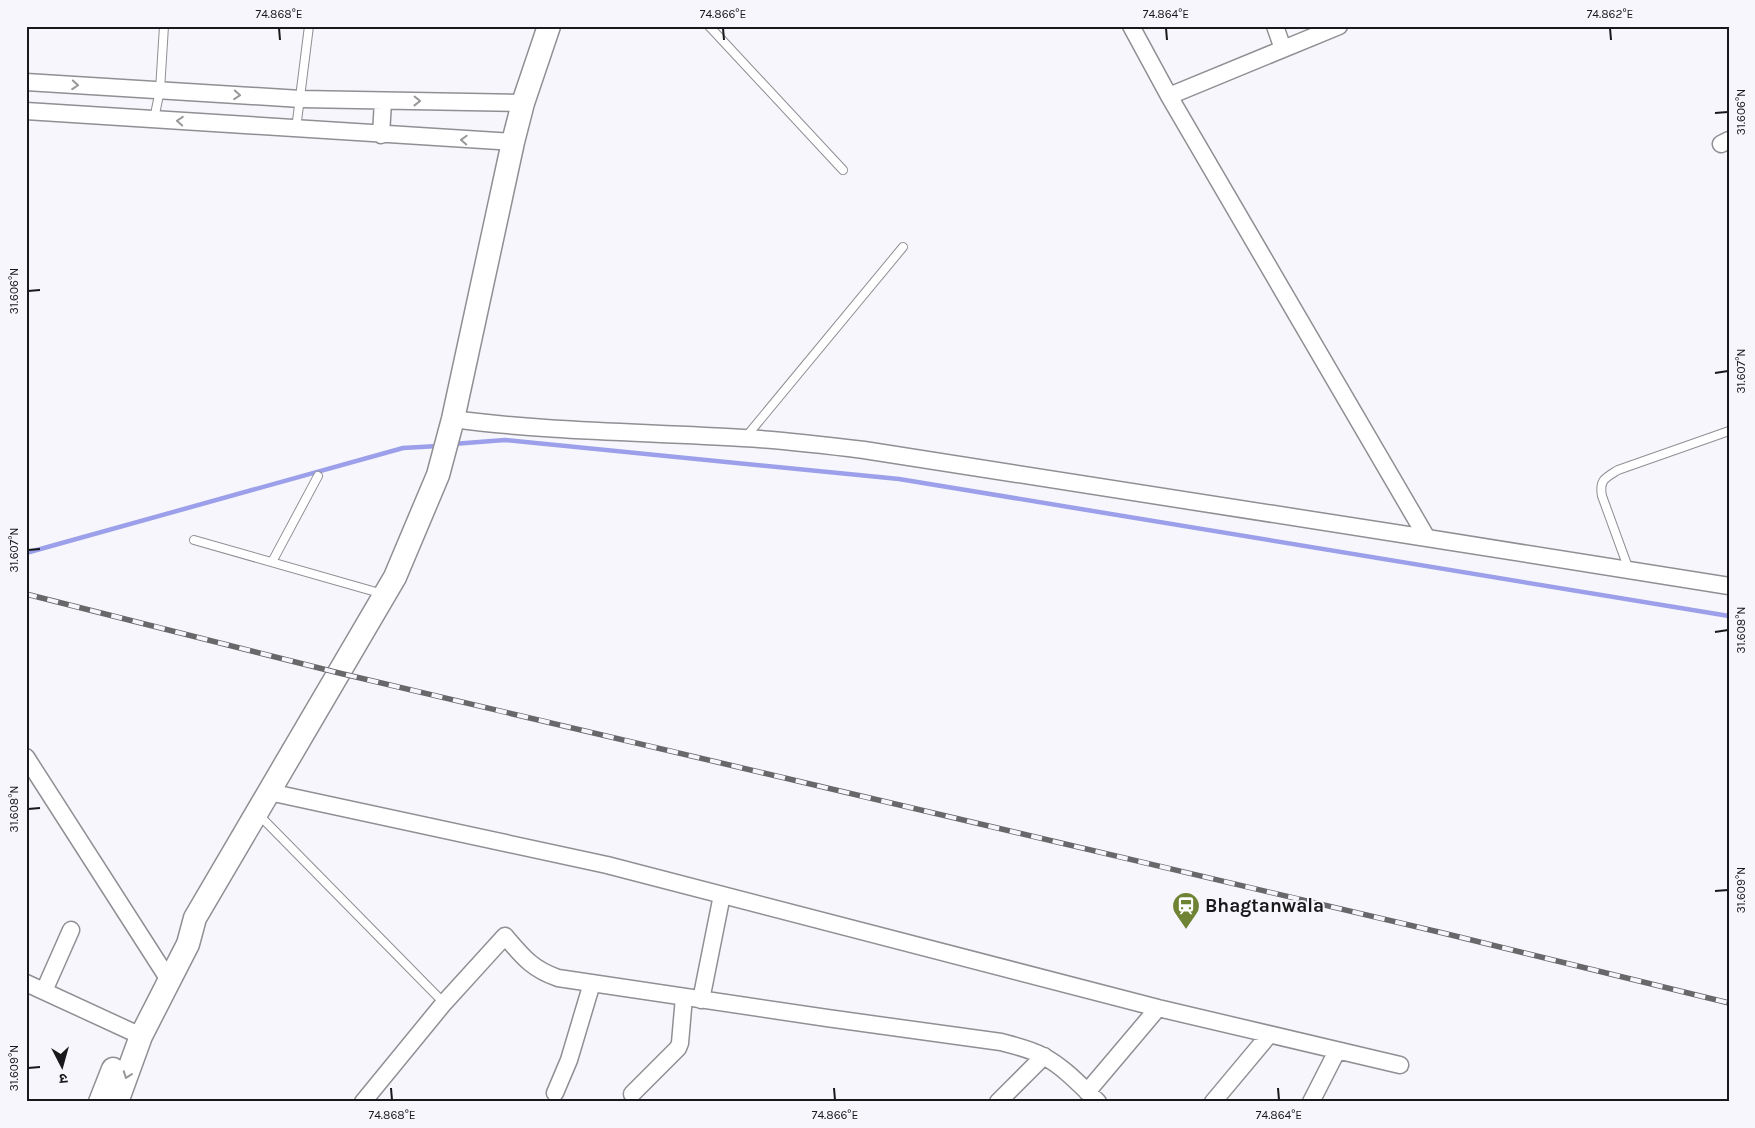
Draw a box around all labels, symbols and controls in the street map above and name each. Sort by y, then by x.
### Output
text: 74.868°E [256,7,302,21]
text: 74.866°E [700,7,746,21]
text: 74.864°E [1143,7,1189,21]
text: 74.862°E [1587,7,1633,21]
one-way arrow [71,80,79,91]
text: 31.606°N [1734,89,1748,135]
one-way arrow [233,90,241,101]
one-way arrow [414,96,421,106]
one-way arrow [175,116,183,127]
one-way arrow [460,134,468,145]
text: 31.606°N [7,268,21,314]
text: 31.607°N [1734,348,1748,394]
text: 31.607°N [7,527,21,573]
text: 31.608°N [1734,607,1748,653]
text: 31.608°N [7,786,21,832]
text: 31.609°N [1734,867,1748,913]
station icon: Bhagtanwala [1171,891,1201,930]
place label: Bhagtanwala [1205,895,1324,917]
north arrow [38,1040,88,1090]
text: 31.609°N [7,1045,21,1091]
text: उ [58,1070,68,1087]
one-way arrow [123,1070,133,1078]
text: 74.868°E [369,1108,415,1122]
text: 74.866°E [812,1108,858,1122]
text: 74.864°E [1256,1108,1302,1122]

